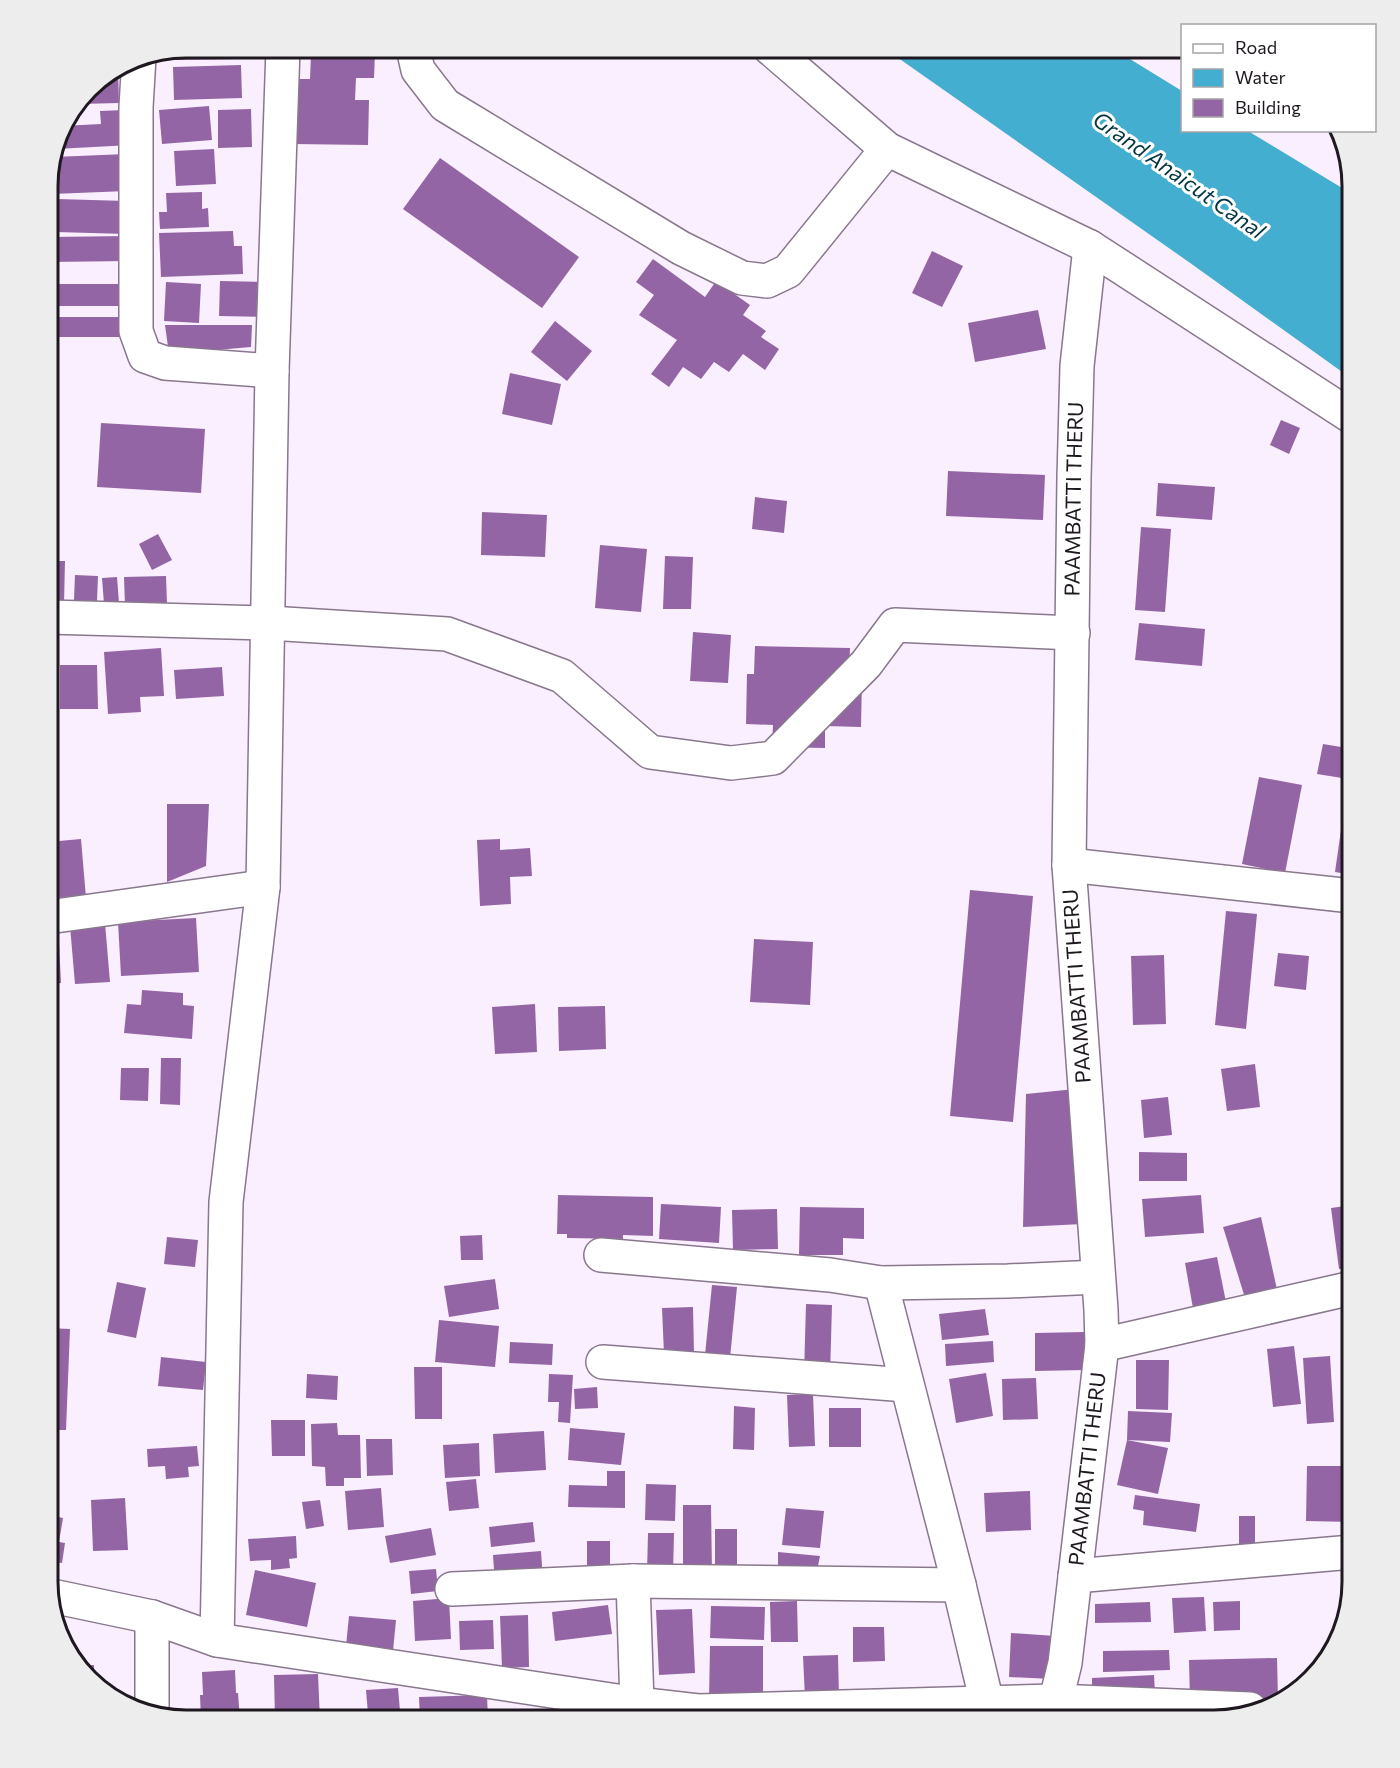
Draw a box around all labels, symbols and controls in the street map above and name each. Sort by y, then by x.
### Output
legend [1181,24,1376,132]
text: Road [1235,36,1277,58]
text: Water [1235,66,1286,88]
text: Building [1235,96,1301,118]
water label: Grand Anaicut Canal [1088,105,1271,244]
street label: PAAMBATTI THERU [1058,401,1087,597]
street label: PAAMBATTI THERU [1056,888,1095,1084]
street label: PAAMBATTI THERU [1062,1371,1110,1567]

